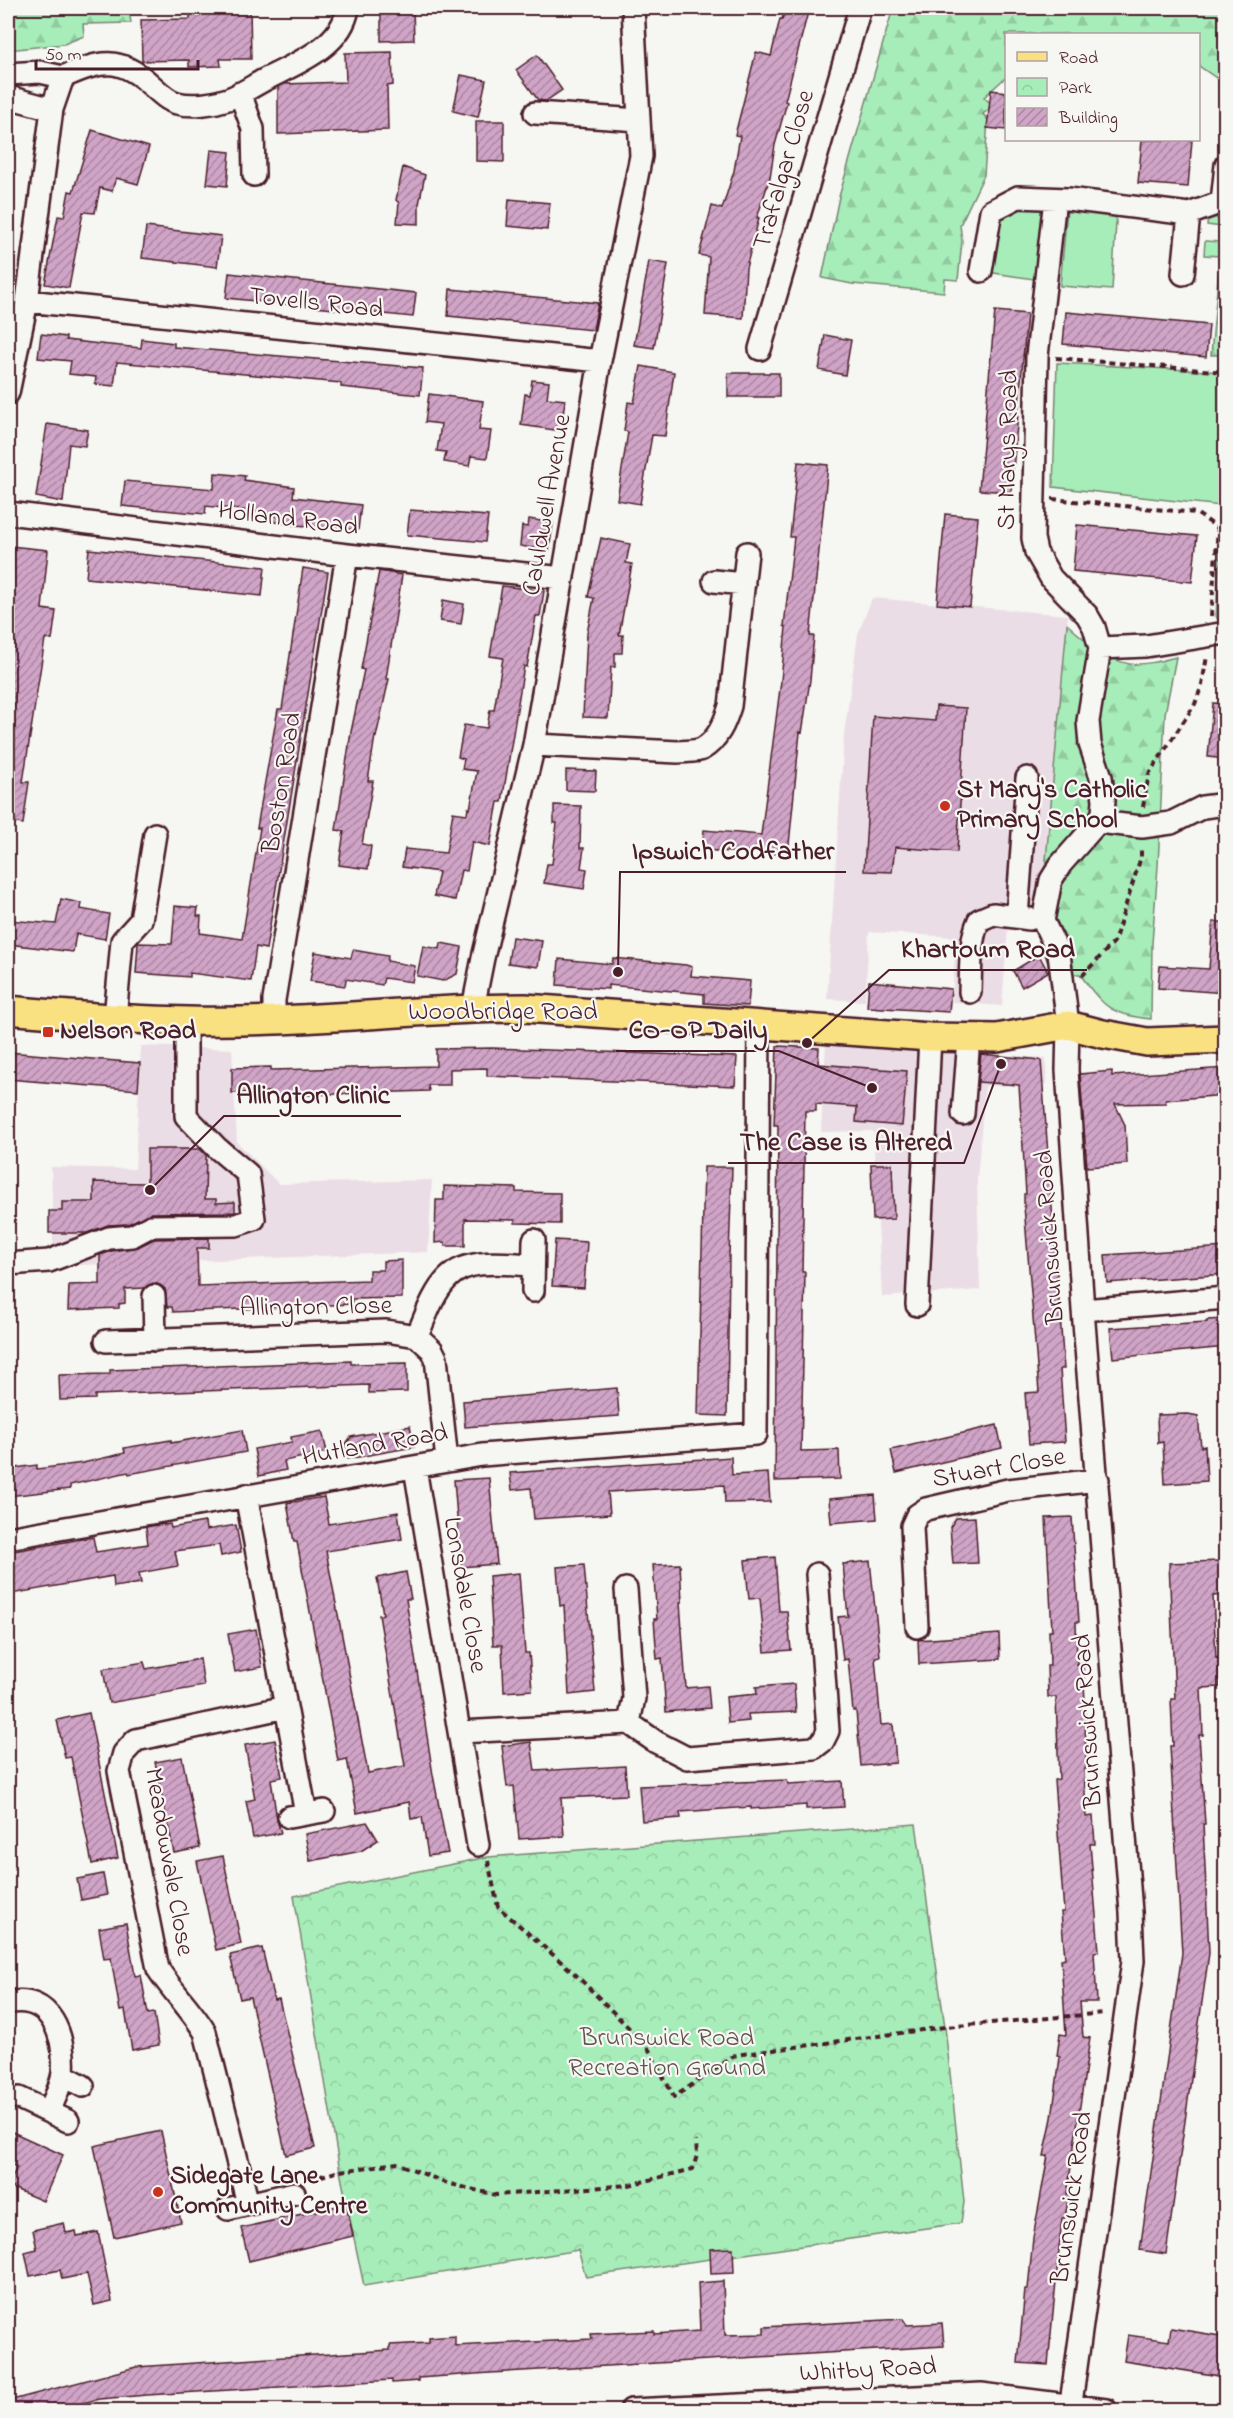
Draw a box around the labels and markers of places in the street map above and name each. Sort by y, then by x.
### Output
place label: St Mary's Catholic Primary School [957,772,1148,840]
marker: St Mary's Catholic Primary School [938,799,952,813]
callout: Ipswich Codfather [620,827,846,872]
callout: Khartoum Road [889,925,1087,970]
callout: CO-OP Daily [616,1006,779,1051]
place label: Nelson Road [60,1013,197,1051]
marker: Nelson Road [41,1025,55,1039]
callout: Allington Clinic [224,1071,401,1116]
callout: The Case is Altered [728,1118,964,1163]
place label: Sidegate Lane Community Centre [170,2158,369,2226]
marker: Sidegate Lane Community Centre [151,2185,165,2199]

